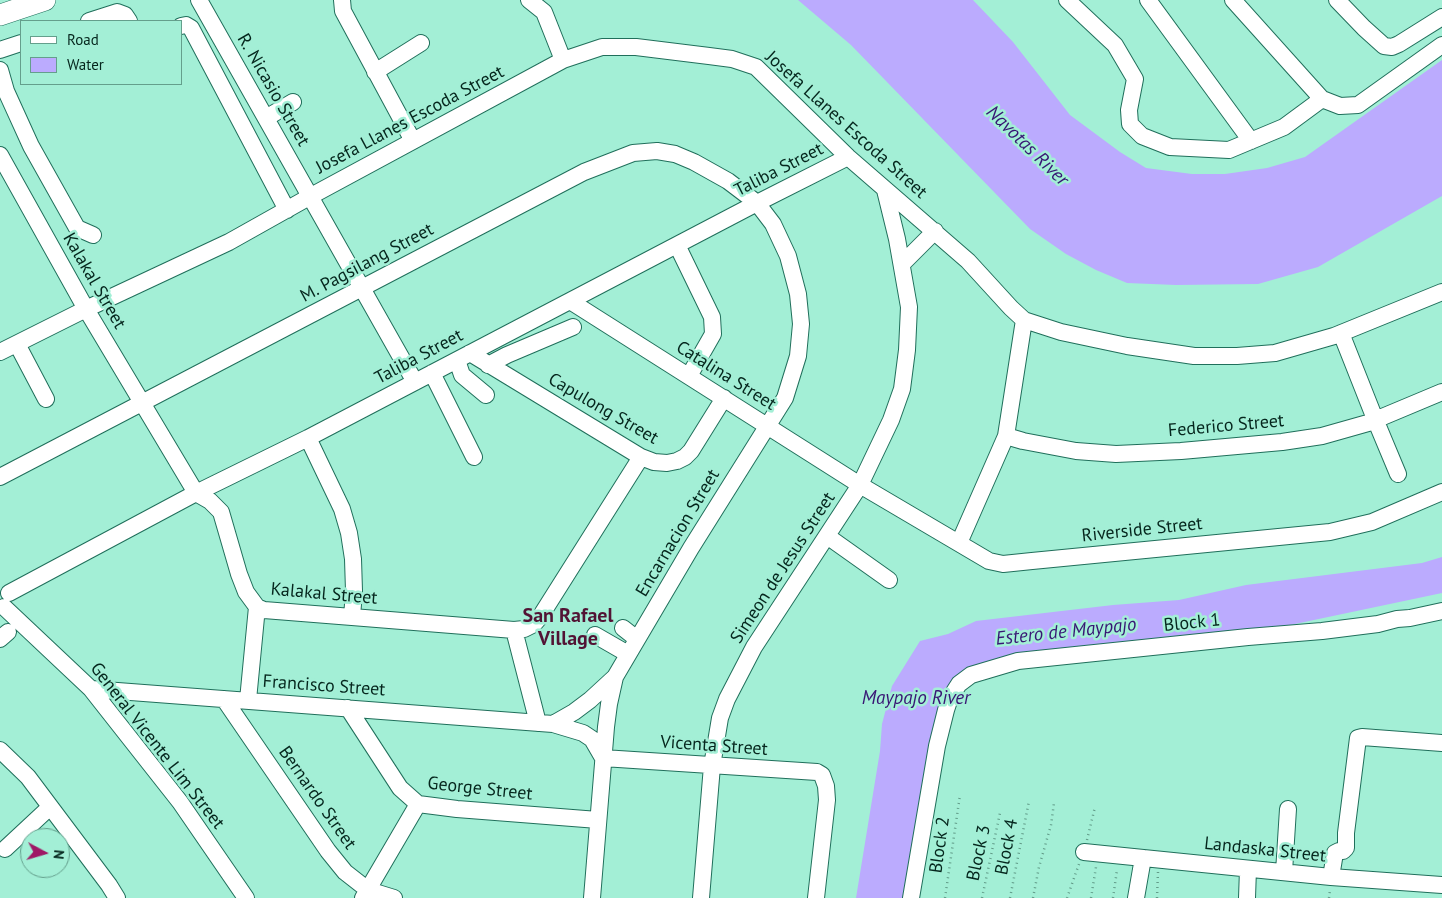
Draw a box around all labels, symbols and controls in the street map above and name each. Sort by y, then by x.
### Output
legend [20,20,182,85]
text: Road [67,30,99,49]
street label: R. Nicasio Street [232,30,314,150]
street label: Josefa Llanes Escoda Street [761,47,931,203]
text: Water [67,55,104,74]
street label: Josefa Llanes Escoda Street [312,61,508,179]
water label: Navotas River [981,101,1073,191]
street label: Taliba Street [731,138,827,202]
street label: M. Pagsilang Street [297,219,437,307]
street label: Kalakal Street [58,229,130,333]
street label: Taliba Street [371,325,467,389]
street label: Catalina Street [672,337,780,415]
street label: Capulong Street [544,369,662,449]
street label: Federico Street [1167,410,1285,442]
street label: Encarnacion Street [631,465,725,601]
street label: Simeon de Jesus Street [726,488,840,648]
street label: Riverside Street [1081,513,1203,547]
street label: Kalakal Street [270,579,378,609]
district label: San Rafael Village [523,604,613,651]
street label: Block 1 [1163,609,1221,637]
water label: Estero de Maypajo [995,613,1137,651]
street label: General Vicente Lim Street [85,658,229,834]
street label: Francisco Street [262,671,386,701]
water label: Maypajo River [862,688,970,710]
street label: Vicenta Street [660,731,768,761]
street label: Bernardo Street [274,742,360,854]
street label: George Street [427,773,533,805]
street label: Block 2 [925,815,955,875]
street label: Block 4 [991,817,1023,877]
street label: Block 3 [963,823,995,883]
north arrow [20,828,70,878]
street label: Landaska Street [1203,833,1327,867]
text: N [49,849,68,860]

